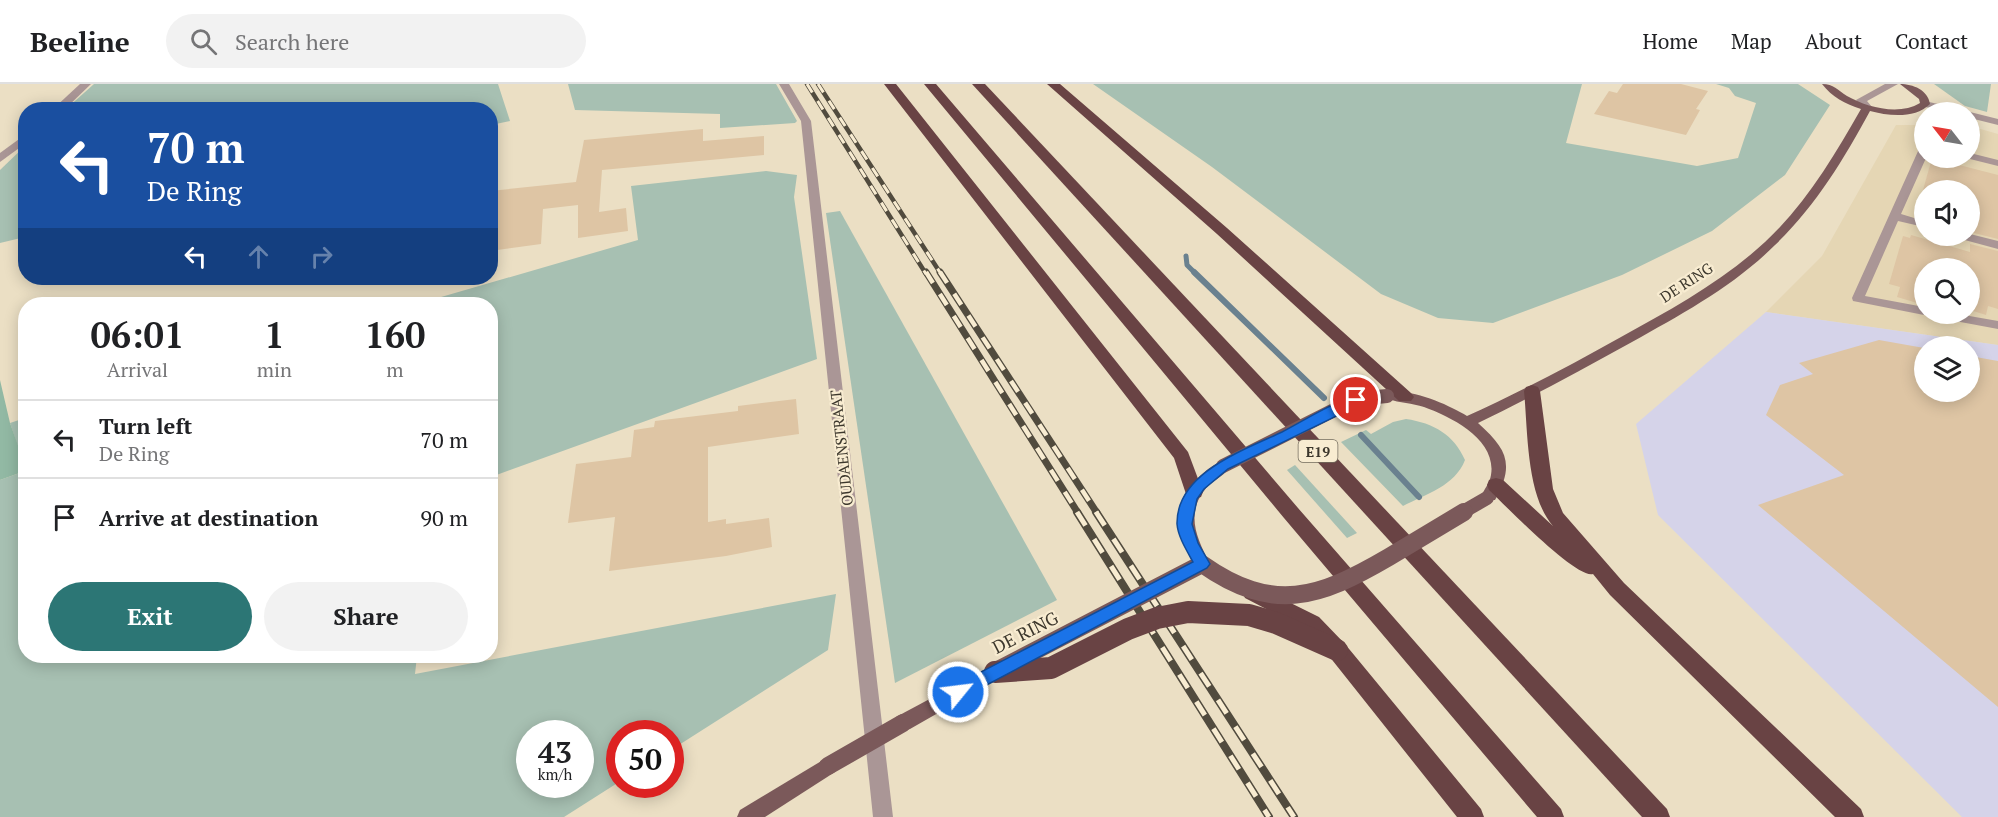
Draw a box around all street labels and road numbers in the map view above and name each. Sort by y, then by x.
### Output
street label: DE RING [1656,257,1717,306]
street label: OUDAENSTRAAT [825,389,857,507]
road number: E19 [1298,440,1338,462]
street label: DE RING [988,605,1063,659]

